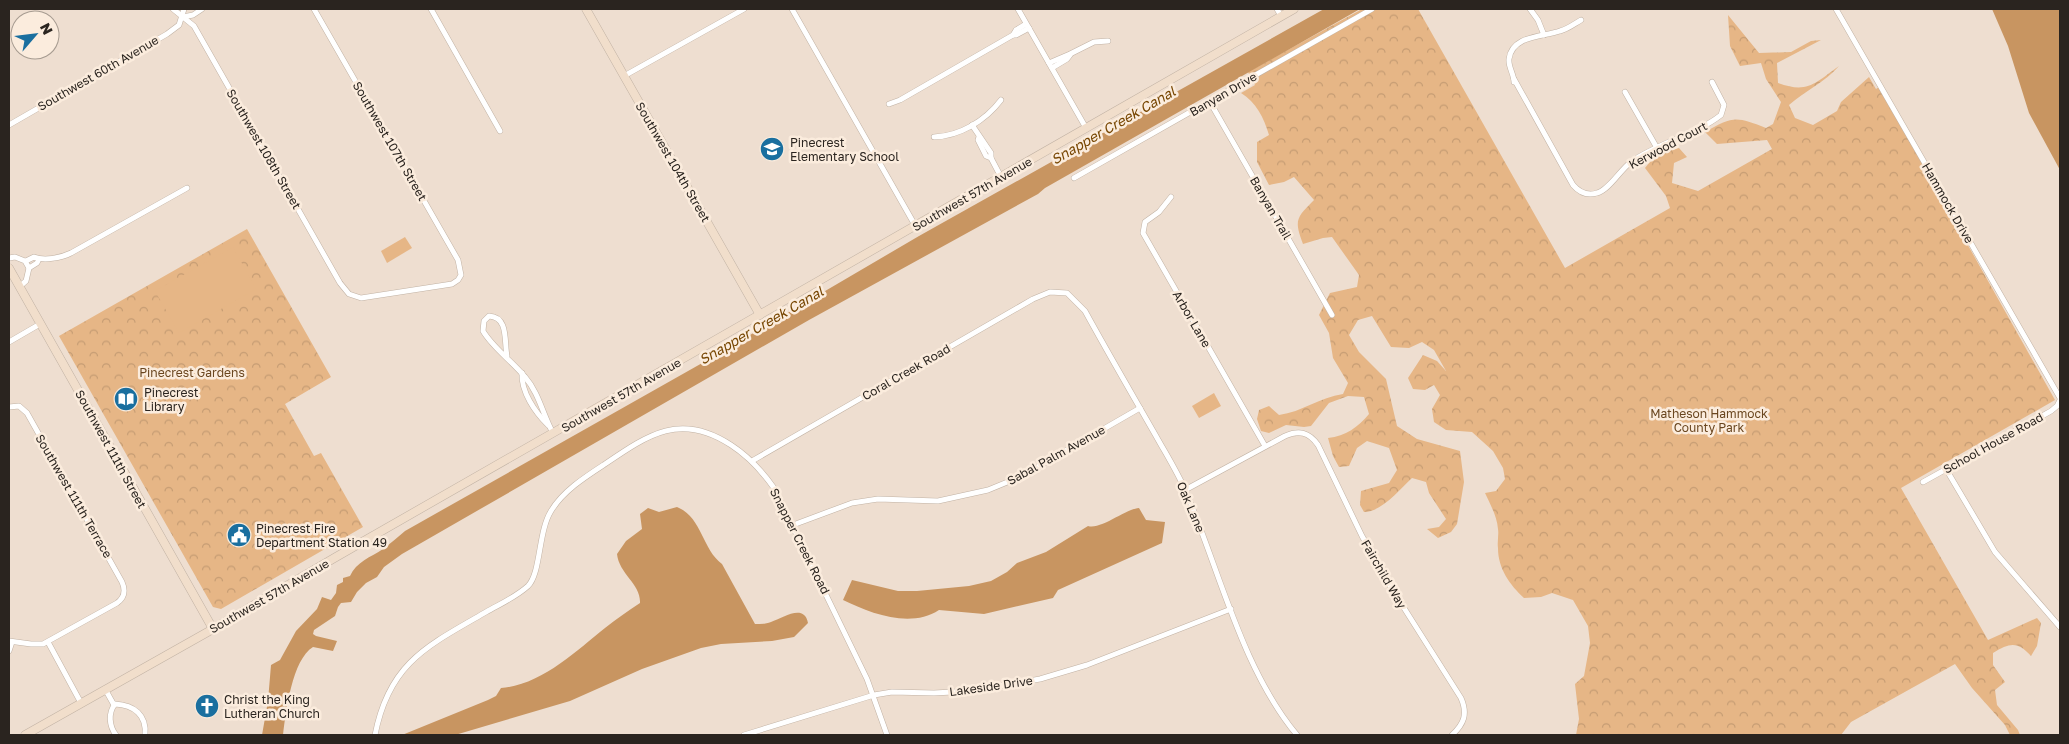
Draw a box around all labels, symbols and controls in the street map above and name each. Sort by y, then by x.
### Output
north arrow [10,10,60,60]
text: N [37,20,57,37]
street label: Southwest 60th Avenue [35,32,161,114]
street label: Banyan Drive [1187,69,1259,119]
street label: Southwest 107th Street [350,79,430,203]
water label: Snapper Creek Canal [1048,82,1179,168]
street label: Southwest 108th Street [223,86,305,212]
street label: Southwest 104th Street [632,99,714,225]
street label: Kerwood Court [1626,118,1710,172]
place label: Pinecrest Elementary School [790,135,899,164]
school or university icon: Pinecrest Elementary School [759,136,785,162]
street label: Southwest 57th Avenue [909,154,1035,234]
street label: Hammock Drive [1919,160,1977,246]
street label: Banyan Trail [1247,174,1295,242]
water label: Snapper Creek Canal [696,282,827,368]
street label: Arbor Lane [1170,288,1214,350]
street label: Coral Creek Road [859,341,953,403]
street label: Southwest 57th Avenue [558,355,684,435]
park label: Pinecrest Gardens [139,365,245,380]
place label: Pinecrest Library [144,385,199,414]
library icon: Pinecrest Library [113,386,139,412]
street label: Southwest 111th Street [72,387,150,511]
park label: Matheson Hammock County Park [1650,406,1768,435]
street label: School House Road [1940,409,2046,477]
street label: Sabal Palm Avenue [1004,422,1108,488]
street label: Southwest 111th Terrace [32,431,116,561]
street label: Oak Lane [1174,479,1208,535]
street label: Snapper Creek Road [767,485,833,597]
place label: Pinecrest Fire Department Station 49 [256,521,387,550]
public building icon: Pinecrest Fire Department Station 49 [226,522,252,548]
street label: Fairchild Way [1358,537,1410,611]
street label: Southwest 57th Avenue [206,556,332,636]
street label: Lakeside Drive [948,673,1034,699]
place label: Christ the King Lutheran Church [224,692,320,721]
church icon: Christ the King Lutheran Church [194,693,220,719]

